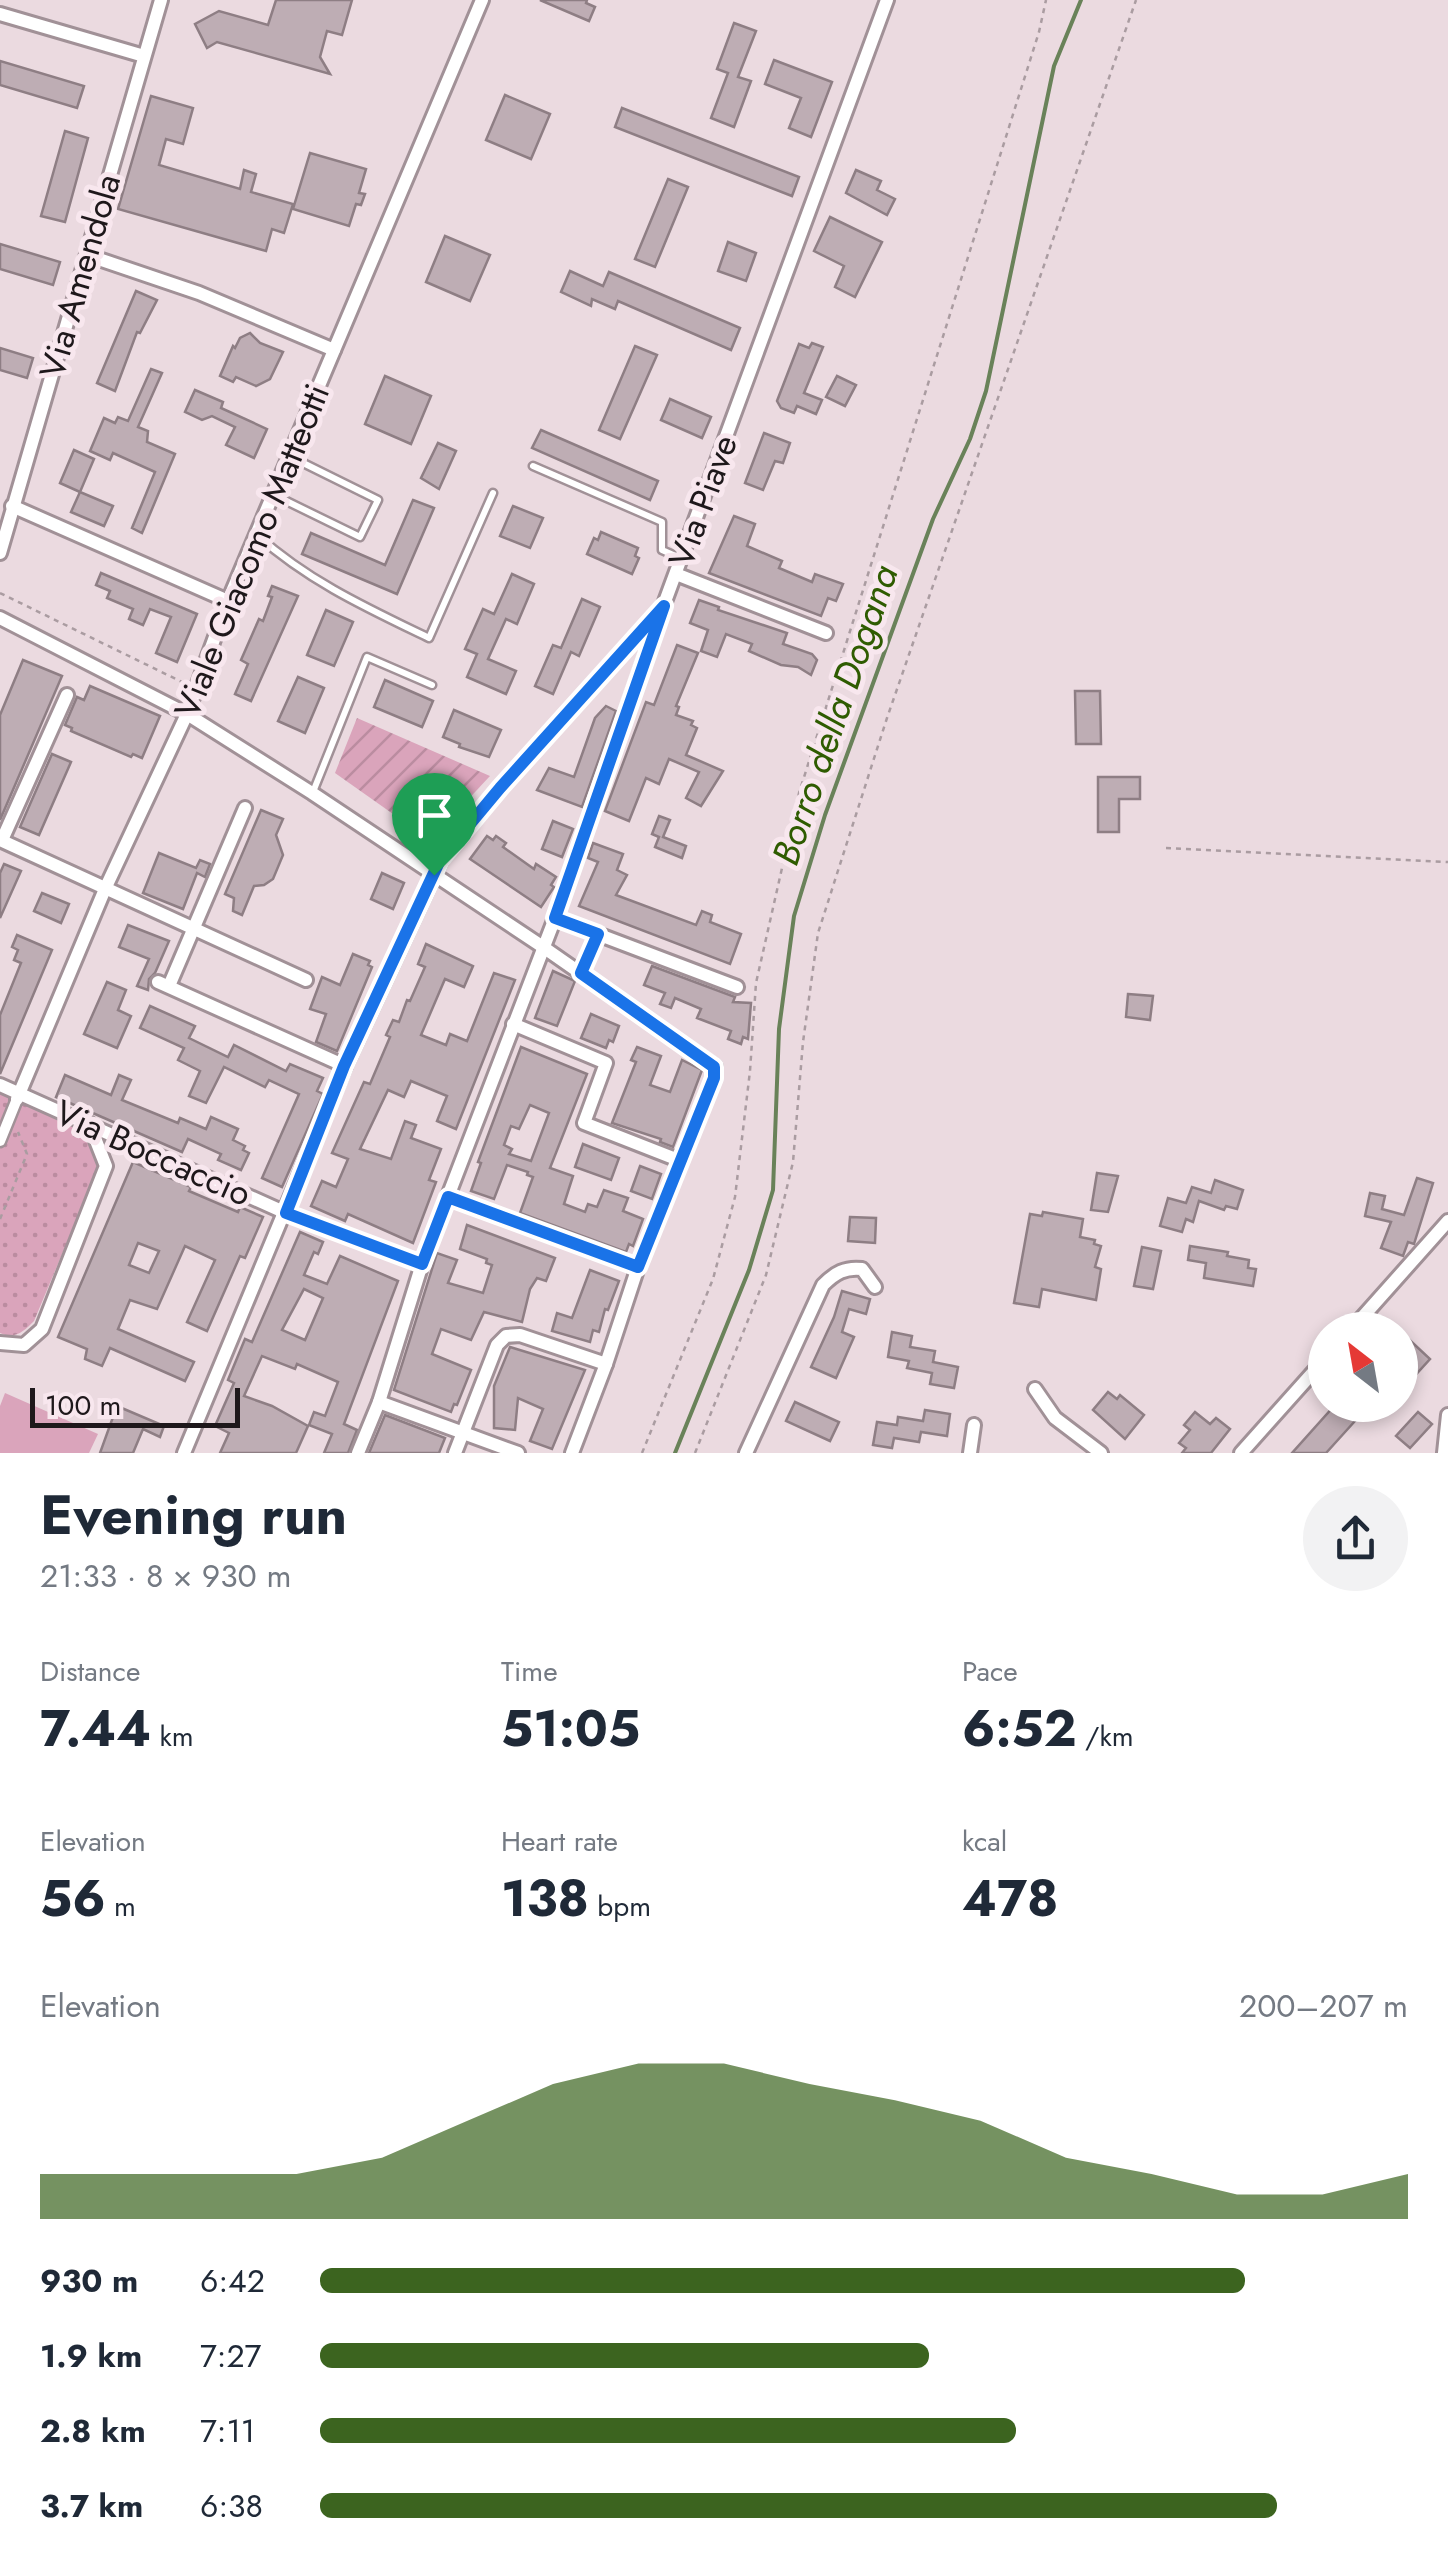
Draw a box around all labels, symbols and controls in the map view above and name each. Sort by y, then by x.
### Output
street label: Via Amendola [27,168,133,384]
street label: Viale Giacomo Matteotti [162,376,342,726]
street label: Via Piave [656,428,750,574]
water label: Borro della Dogana [757,557,912,872]
pin [392,773,477,876]
icon: arrive [407,788,462,843]
street label: Via Boccaccio [47,1087,259,1219]
north arrow [1308,1312,1418,1422]
map controls [1308,1312,1418,1422]
scale bar [30,1383,240,1428]
text: 100 m [45,1385,121,1426]
text: Evening run [40,1475,347,1555]
button: share [1303,1486,1408,1591]
text: 21:33 · 8 × 930 m [40,1553,291,1599]
text: Distance [40,1651,140,1692]
text: Time [501,1651,558,1692]
text: Pace [962,1651,1018,1692]
text: 7.44 [40,1692,151,1765]
text: 51:05 [501,1692,640,1765]
text: 6:52 [962,1692,1077,1765]
text: km [151,1716,194,1757]
text: /km [1077,1716,1134,1757]
text: Elevation [40,1821,146,1862]
text: Heart rate [501,1821,618,1862]
text: kcal [962,1821,1007,1862]
text: 56 [40,1862,106,1935]
text: 138 [501,1862,589,1935]
text: 478 [962,1862,1058,1935]
text: m [106,1886,136,1927]
text: bpm [589,1886,651,1927]
text: Elevation [40,1983,161,2029]
text: 200–207 m [1239,1983,1408,2029]
text: 930 m [40,2258,138,2304]
text: 6:42 [200,2258,265,2304]
text: 1.9 km [40,2333,142,2379]
text: 7:27 [200,2333,261,2379]
text: 2.8 km [40,2408,146,2454]
text: 7:11 [200,2408,255,2454]
text: 3.7 km [40,2483,143,2529]
text: 6:38 [200,2483,263,2529]

